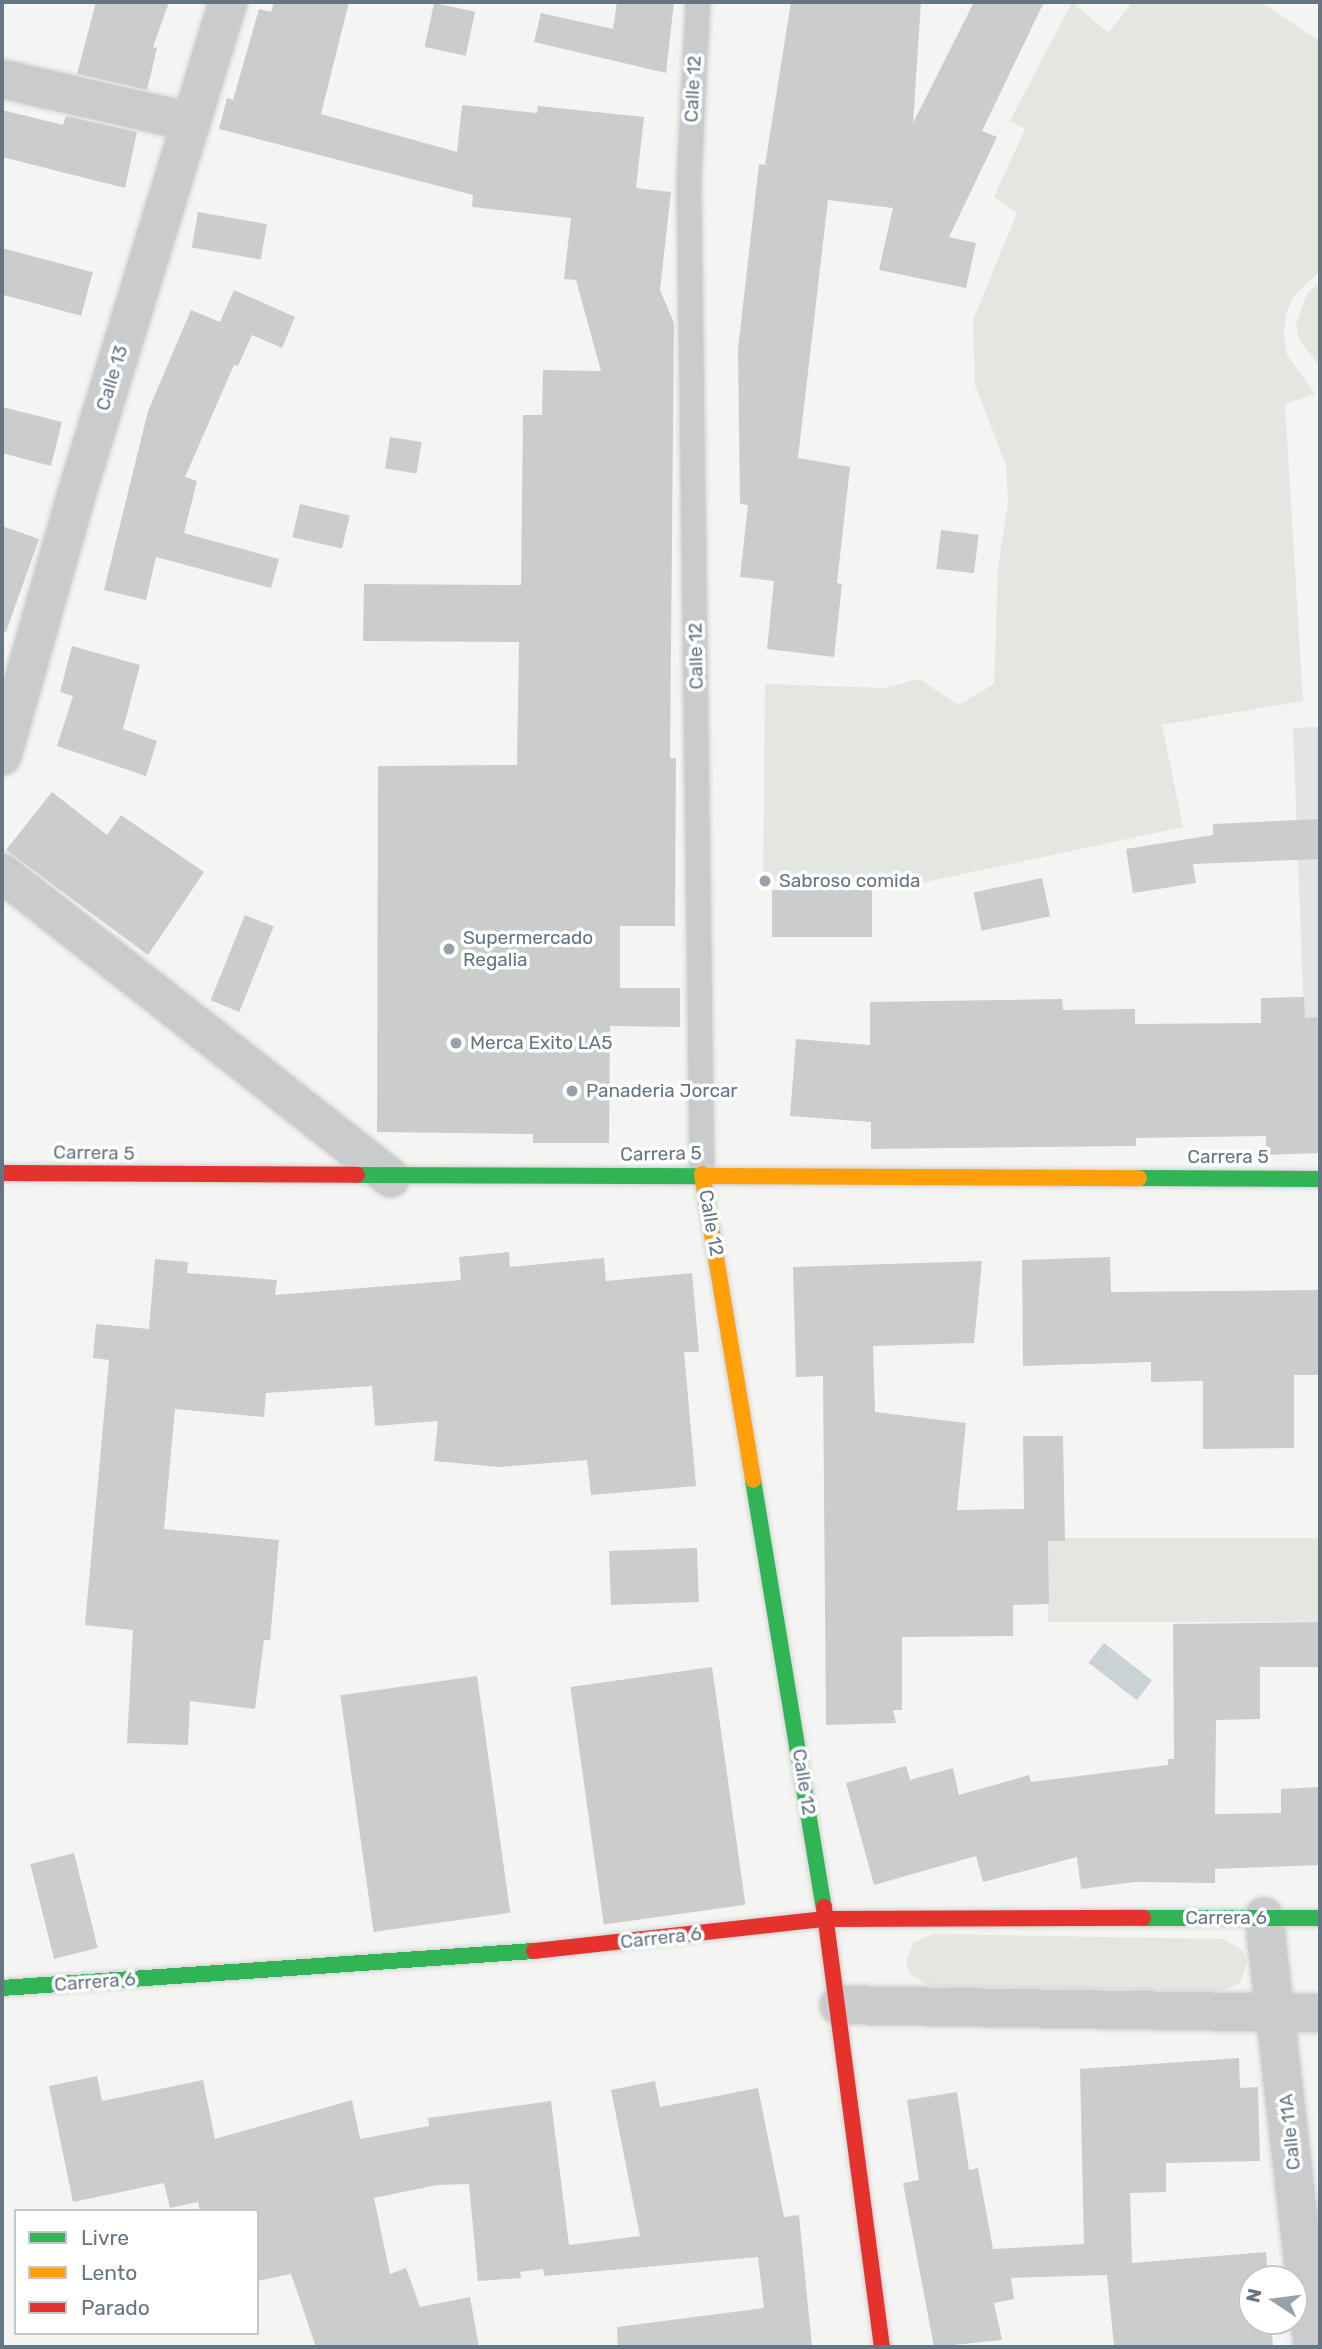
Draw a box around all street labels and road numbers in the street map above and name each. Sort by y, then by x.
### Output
street label: Calle 12 [680,55,706,123]
street label: Calle 13 [91,343,133,413]
street label: Calle 12 [684,622,708,690]
street label: Carrera 5 [53,1141,135,1165]
street label: Carrera 5 [620,1142,702,1166]
street label: Carrera 5 [1187,1146,1269,1168]
street label: Calle 12 [694,1188,728,1258]
street label: Calle 12 [788,1747,820,1817]
street label: Carrera 6 [1185,1907,1267,1929]
street label: Carrera 6 [619,1922,703,1954]
street label: Carrera 6 [53,1968,137,1996]
street label: Calle 11A [1275,2093,1305,2171]

